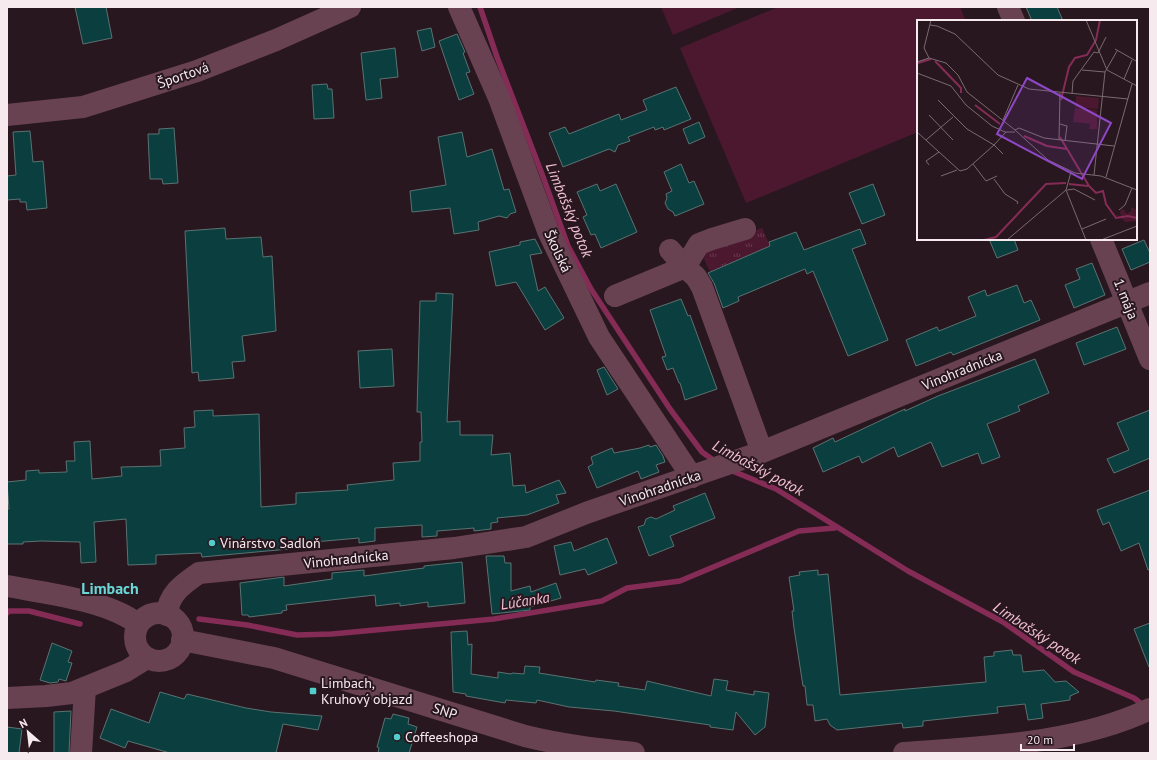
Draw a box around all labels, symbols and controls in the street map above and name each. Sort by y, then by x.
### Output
inset map [917,20,1137,240]
street label: Športová [155,58,211,92]
water label: Limbašský potok [542,160,598,261]
street label: Školská [540,227,576,275]
street label: 1. mája [1110,276,1142,322]
street label: Vinohradnícka [918,346,1005,395]
water label: Limbašský potok [709,436,808,500]
street label: Vinohradnícka [616,466,703,511]
place label: Vinárstvo Sadloň [219,534,321,552]
marker: Vinárstvo Sadloň [207,538,217,548]
street label: Vinohradnícka [302,546,389,573]
district label: Limbach [81,578,139,598]
water label: Lúčanka [499,587,552,614]
water label: Limbašský potok [990,597,1086,669]
place label: Limbach, Kruhový objazd [321,674,413,708]
marker: Limbach, Kruhový objazd [308,686,318,696]
street label: SNP [430,699,460,723]
north arrow [8,712,48,752]
text: N [17,715,30,731]
scale bar [1021,726,1074,752]
place label: Coffeeshopa [405,728,478,746]
marker: Coffeeshopa [392,732,402,742]
text: 20 m [1027,732,1053,747]

